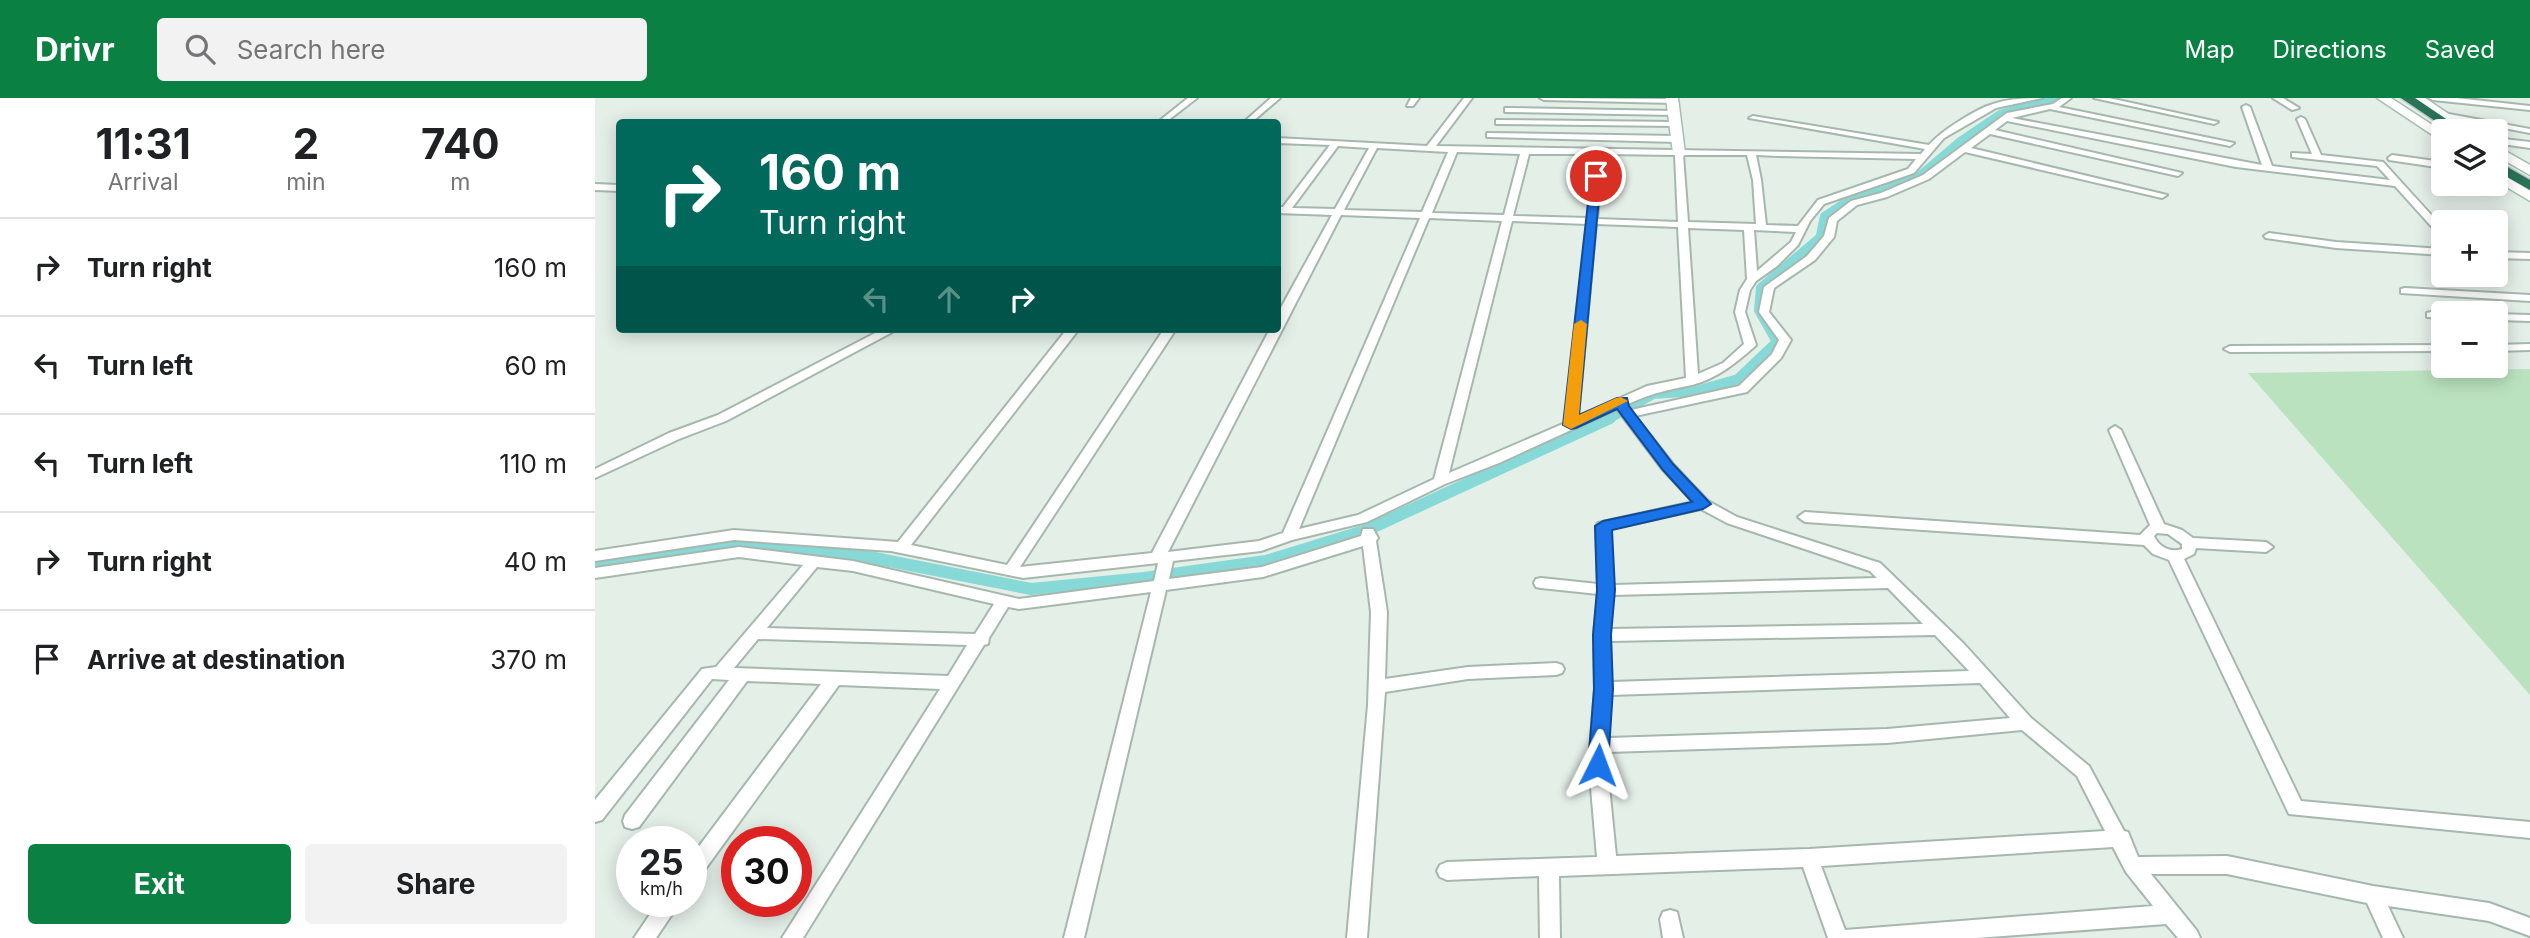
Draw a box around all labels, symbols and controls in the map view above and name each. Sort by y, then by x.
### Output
search box [157,18,647,81]
text: Drivr [35,29,115,69]
icon: search [181,30,219,68]
text: Search here [237,34,385,65]
text: Map [2185,35,2234,64]
text: Directions [2272,35,2387,64]
text: Saved [2425,35,2495,64]
text: 11:31 [95,118,191,169]
text: 2 [293,118,319,169]
text: 740 [421,118,500,169]
map controls [2431,119,2508,378]
button: layers [2431,119,2508,196]
text: 160 m [759,143,901,202]
pin [1566,146,1626,206]
icon: right [644,147,735,238]
icon: arrive [1577,157,1615,195]
text: Arrival [108,168,179,196]
text: min [286,168,326,196]
text: m [450,168,470,196]
text: Turn right [759,203,906,242]
button: + [2431,210,2508,287]
icon: right [28,248,66,286]
text: Turn right [87,252,212,283]
text: 160 m [494,252,567,283]
icon: left [857,280,895,318]
icon: ahead [930,280,968,318]
icon: right [1003,280,1041,318]
button: − [2431,301,2508,378]
icon: left [28,346,66,384]
text: Turn left [87,350,193,381]
text: 60 m [504,350,567,381]
icon: left [28,444,66,482]
text: Turn left [87,448,193,479]
text: 110 m [499,448,567,479]
icon: right [28,542,66,580]
text: Turn right [87,546,212,577]
text: 40 m [504,546,567,577]
icon: arrive [28,640,66,678]
text: Arrive at destination [87,644,346,675]
text: 370 m [490,644,567,675]
position arrow [1561,728,1635,802]
speed limit sign: 30 [721,826,812,917]
text: 25 [639,841,684,883]
button: Exit [28,844,291,924]
button: Share [305,844,567,924]
text: km/h [640,878,683,899]

